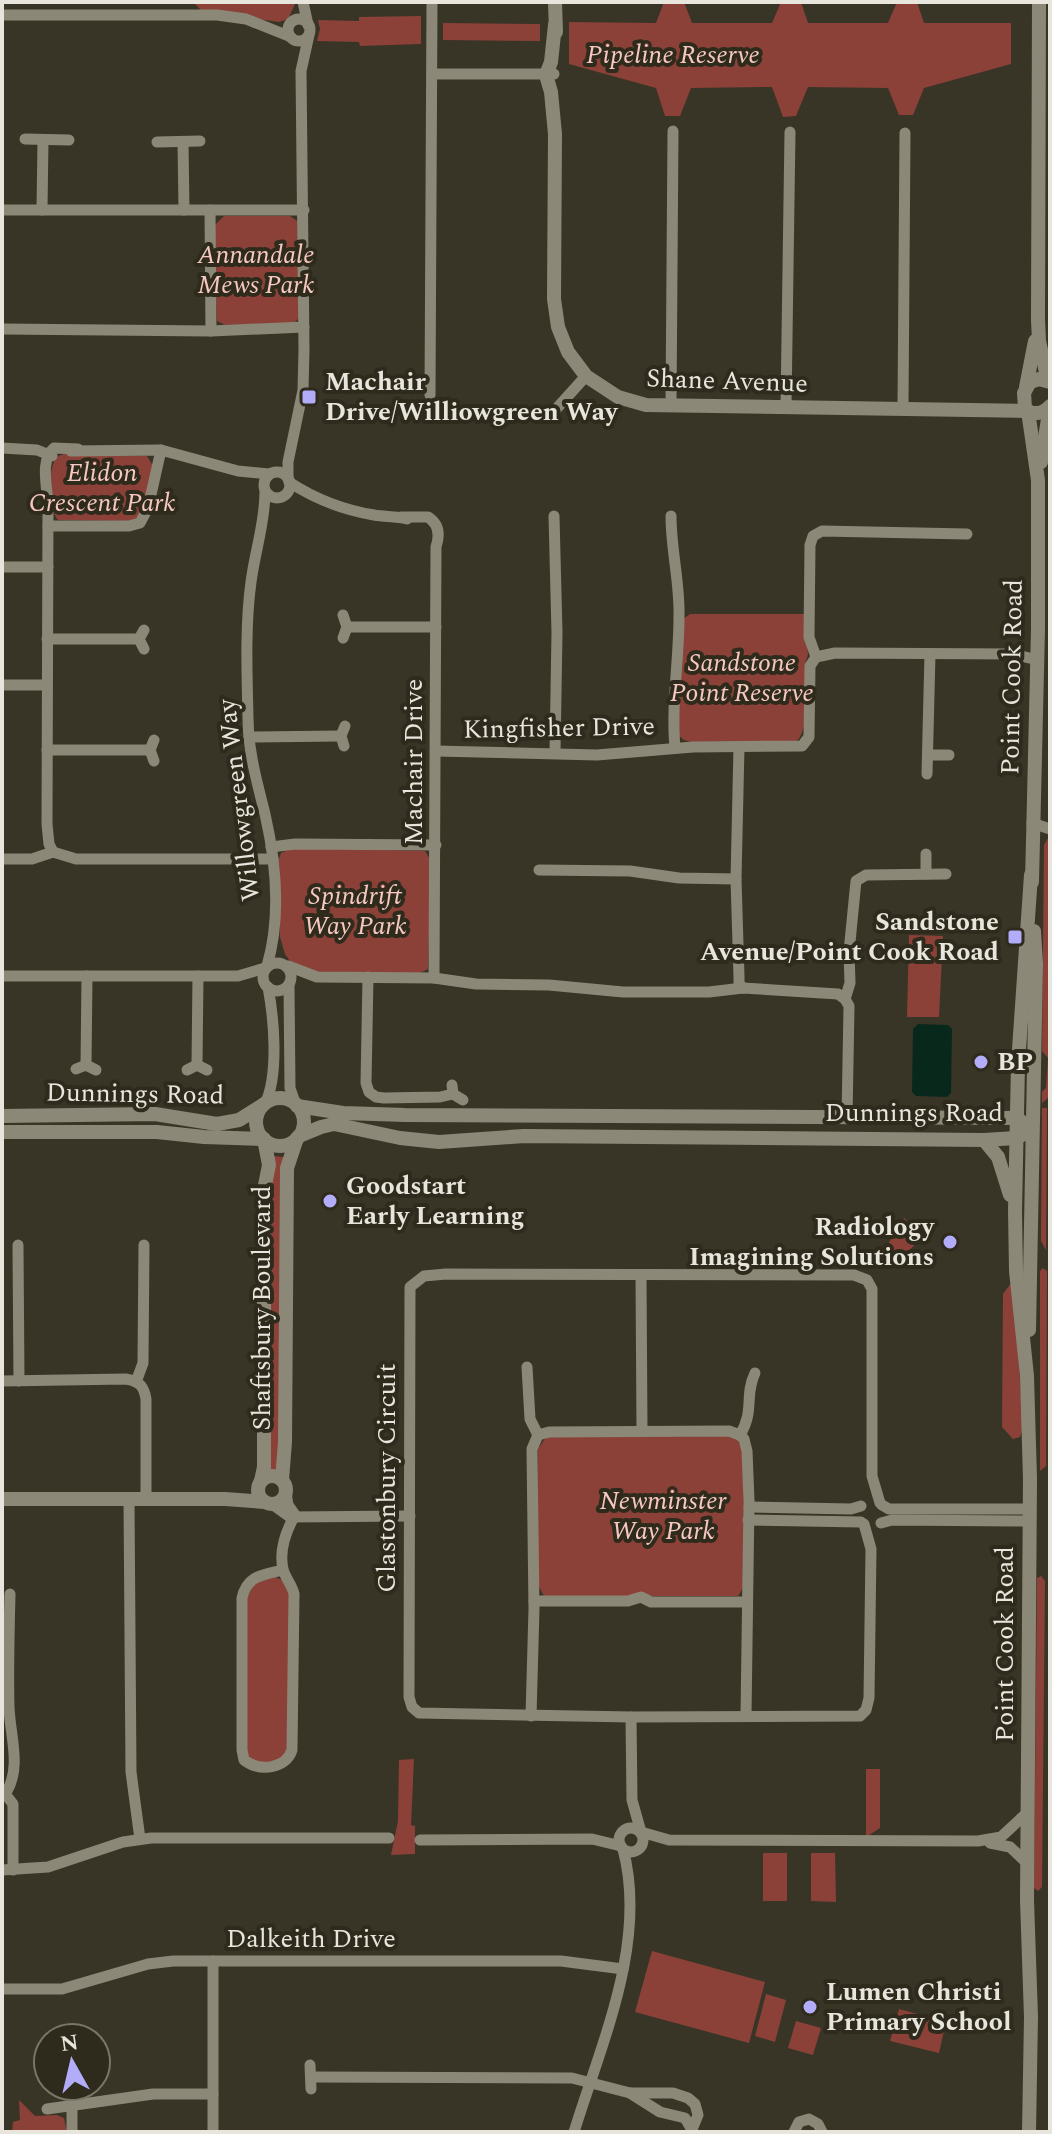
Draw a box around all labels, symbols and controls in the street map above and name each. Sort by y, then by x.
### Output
park label: Pipeline Reserve [586,35,760,75]
park label: Annandale Mews Park [197,235,315,305]
street label: Shane Avenue [646,358,808,404]
place label: Machair Drive/Williowgreen Way [325,362,619,432]
marker: Machair Drive/Williowgreen Way [300,388,318,406]
park label: Elidon Crescent Park [29,453,175,523]
street label: Point Cook Road [990,579,1034,775]
park label: Sandstone Point Reserve [670,643,814,713]
street label: Machair Drive [394,679,434,845]
street label: Willowgreen Way [207,695,271,903]
street label: Kingfisher Drive [463,706,655,750]
park label: Spindrift Way Park [303,876,407,946]
place label: Sandstone Avenue/Point Cook Road [700,902,999,972]
marker: Sandstone Avenue/Point Cook Road [1006,928,1024,946]
place label: BP [997,1042,1033,1082]
marker: BP [972,1053,990,1071]
street label: Dunnings Road [46,1072,224,1116]
street label: Dunnings Road [825,1093,1003,1133]
place label: Goodstart Early Learning [346,1166,525,1236]
street label: Shaftsbury Boulevard [242,1185,282,1431]
marker: Goodstart Early Learning [321,1192,339,1210]
place label: Radiology Imagining Solutions [689,1207,936,1277]
marker: Radiology Imagining Solutions [941,1233,959,1251]
street label: Glastonbury Circuit [367,1363,407,1593]
park label: Newminster Way Park [600,1481,727,1551]
street label: Point Cook Road [985,1546,1025,1742]
street label: Dalkeith Drive [226,1919,396,1959]
place label: Lumen Christi Primary School [826,1972,1011,2042]
marker: Lumen Christi Primary School [801,1998,819,2016]
north arrow [32,2022,112,2102]
text: N [58,2026,81,2061]

